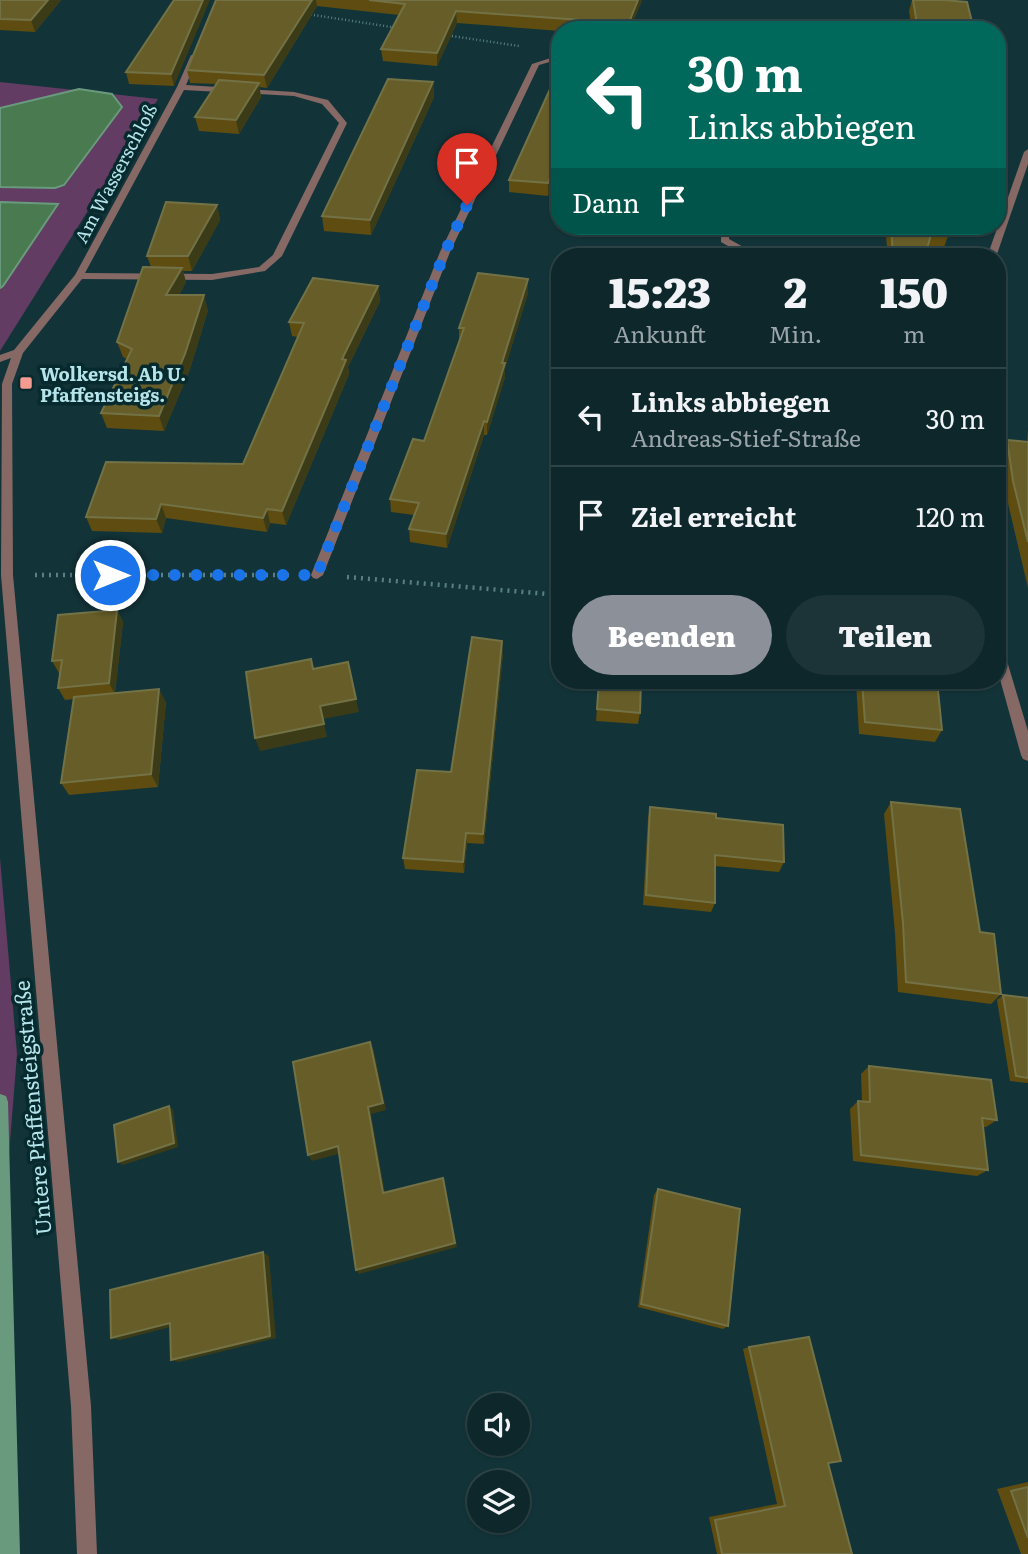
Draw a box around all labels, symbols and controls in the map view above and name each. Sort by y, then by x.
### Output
text: 30 m [687,34,803,107]
icon: left [572,49,663,140]
street label: Am Wasserschloß [67,99,163,247]
text: Links abbiegen [687,101,916,149]
pin [437,133,497,205]
icon: arrive [448,144,486,182]
text: Dann [572,182,640,221]
icon: arrive [654,182,692,220]
text: 15:23 [609,259,711,321]
text: 2 [784,259,807,321]
text: 150 [880,259,948,321]
text: Ankunft [614,316,706,350]
text: Min. [769,316,822,350]
text: m [903,316,925,350]
place label: Wolkersd. Ab U. Pfaffensteigs. [40,360,186,408]
marker: Wolkersd. Ab U. Pfaffensteigs. [18,375,34,391]
text: Links abbiegen [631,381,830,420]
icon: left [572,398,610,436]
text: 30 m [925,398,985,437]
text: Andreas-Stief-Straße [631,420,861,454]
icon: arrive [572,496,610,534]
text: Ziel erreicht [631,496,796,535]
text: 120 m [916,496,985,535]
position arrow [73,538,147,612]
button: Beenden [572,595,772,675]
button: Teilen [786,595,985,675]
street label: Untere Pfaffensteigstraße [4,979,58,1237]
map controls [467,1393,530,1533]
button: sound [467,1393,530,1456]
button: layers [467,1470,530,1533]

